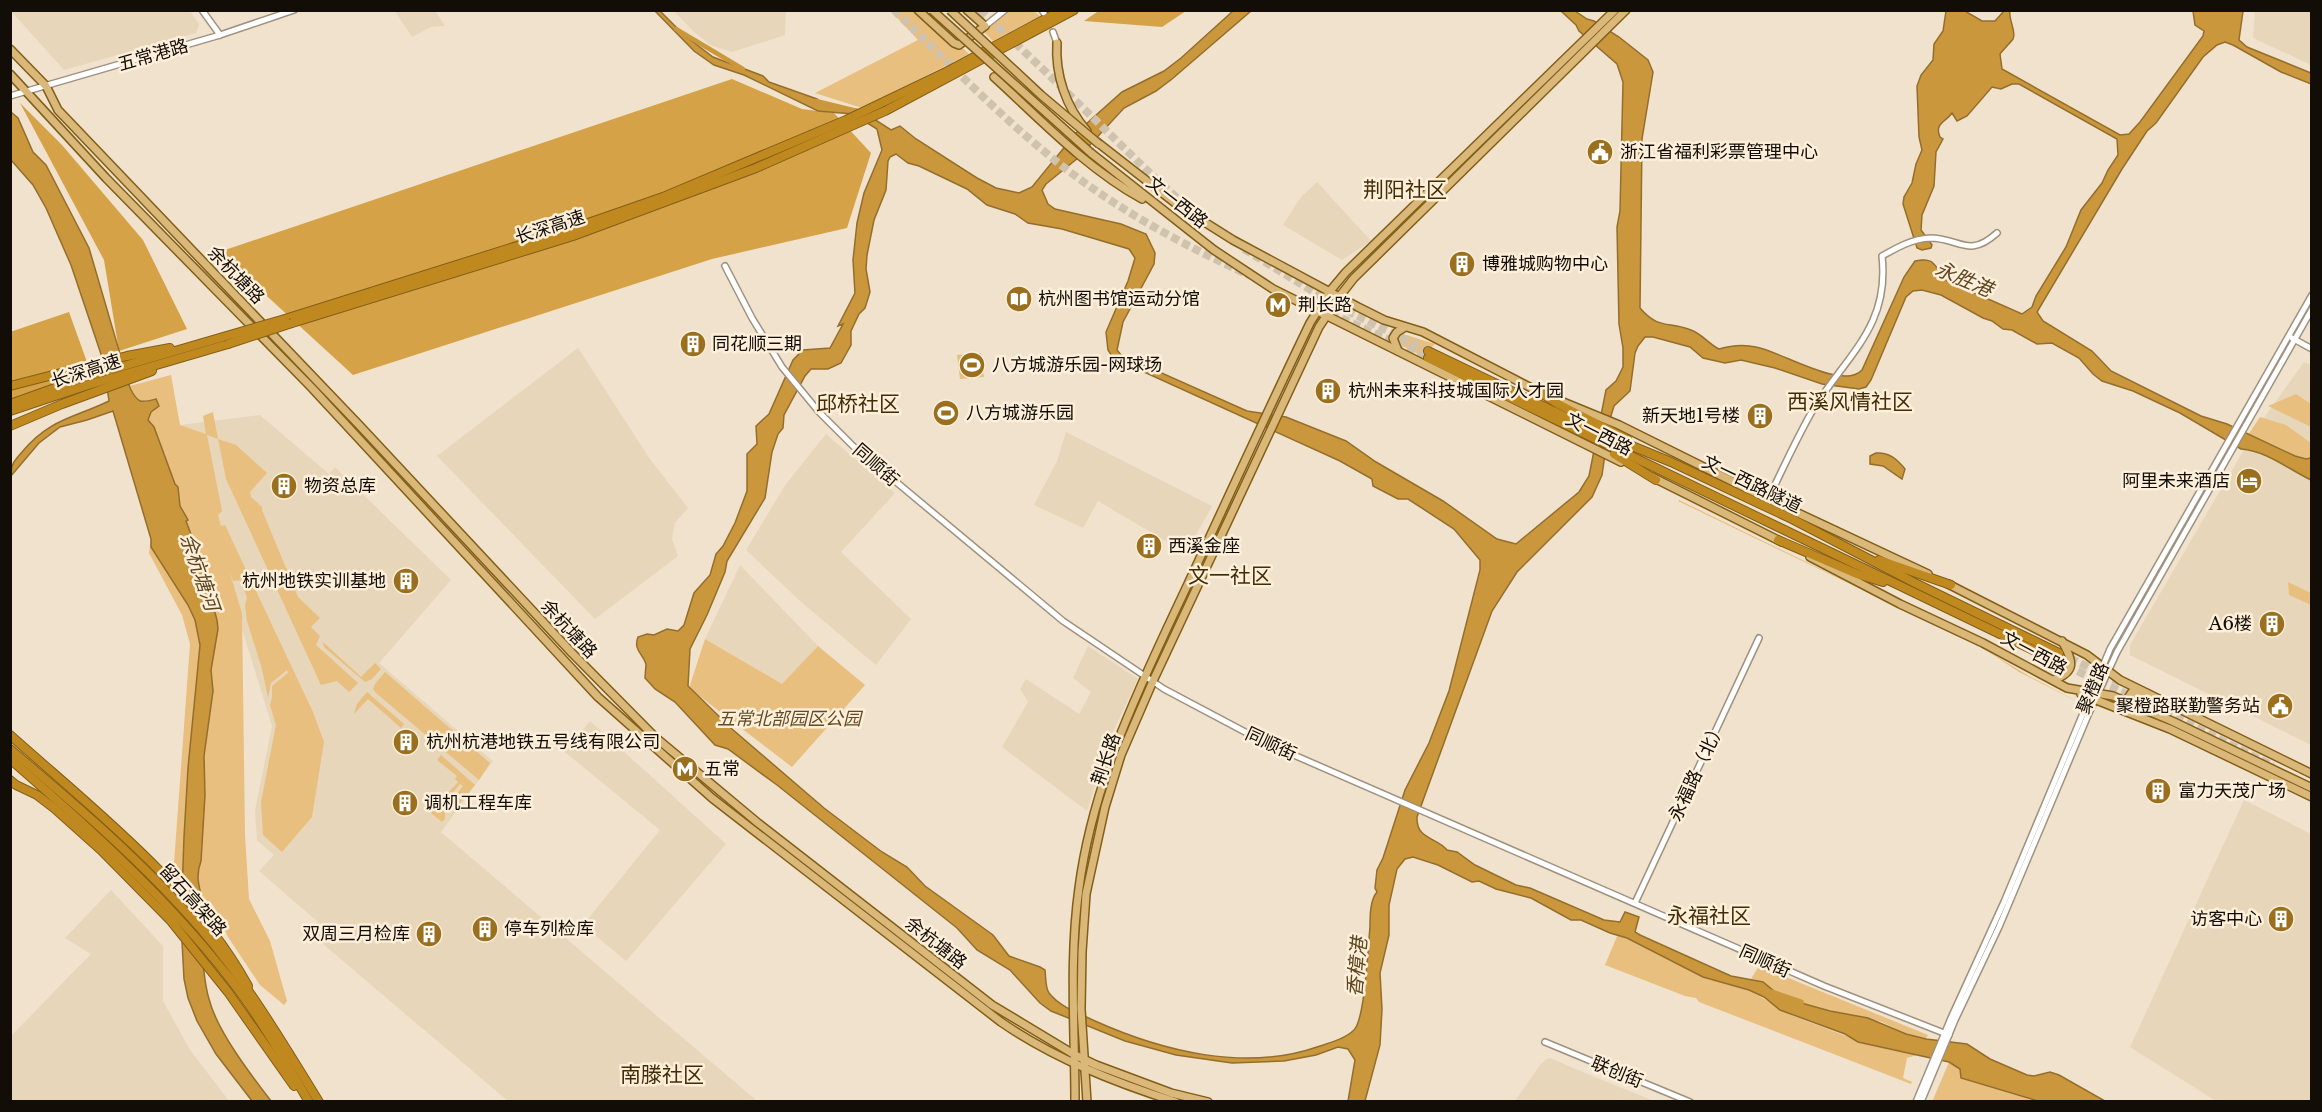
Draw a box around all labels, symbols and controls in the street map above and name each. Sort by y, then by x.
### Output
street label: 五常港路 [115,35,191,75]
public building icon: 浙江省福利彩票管理中心 [1585,137,1615,167]
place label: 浙江省福利彩票管理中心 [1620,141,1818,163]
street label: 文一西路 [1142,171,1212,233]
district label: 荆阳社区 [1363,177,1447,203]
street label: 长深高速 [512,205,588,249]
street label: 余杭塘路 [203,241,269,309]
building icon: 博雅城购物中心 [1447,249,1477,279]
place label: 博雅城购物中心 [1482,253,1608,275]
water label: 永胜港 [1932,256,1999,303]
library icon: 杭州图书馆运动分馆 [1004,284,1034,314]
place label: 杭州图书馆运动分馆 [1038,288,1200,310]
metro station icon: 荆长路 [1263,290,1293,320]
place label: 荆长路 [1298,294,1352,316]
building icon: 同花顺三期 [678,329,708,359]
place label: 同花顺三期 [712,333,802,355]
street label: 长深高速 [48,349,124,393]
sports icon: 八方城游乐园-网球场 [957,350,987,380]
place label: 八方城游乐园-网球场 [992,354,1162,376]
building icon: 杭州未来科技城国际人才园 [1313,376,1343,406]
place label: 杭州未来科技城国际人才园 [1348,380,1564,402]
district label: 西溪风情社区 [1787,389,1913,415]
district label: 邱桥社区 [816,391,900,417]
sports icon: 八方城游乐园 [931,398,961,428]
building icon: 新天地1号楼 [1745,401,1775,431]
place label: 八方城游乐园 [966,402,1074,424]
place label: 新天地1号楼 [1642,405,1740,427]
street label: 文一西路 [1562,408,1636,460]
street label: 同顺街 [848,439,904,491]
street label: 文一西路隧道 [1699,450,1805,518]
hotel icon: 阿里未来酒店 [2234,466,2264,496]
place label: 阿里未来酒店 [2122,470,2230,492]
building icon: 物资总库 [269,471,299,501]
place label: 物资总库 [304,475,376,497]
water label: 余杭塘河 [176,530,226,618]
building icon: 西溪金座 [1134,531,1164,561]
place label: 西溪金座 [1168,535,1240,557]
district label: 文一社区 [1188,563,1272,589]
building icon: 杭州地铁实训基地 [391,566,421,596]
place label: 杭州地铁实训基地 [242,570,386,592]
street label: 余杭塘路 [536,595,602,663]
building icon: A6楼 [2257,609,2287,639]
place label: A6楼 [2208,613,2252,635]
street label: 文一西路 [1997,626,2071,680]
street label: 聚橙路 [2072,659,2114,717]
public building icon: 聚橙路联勤警务站 [2265,691,2295,721]
place label: 聚橙路联勤警务站 [2116,695,2260,717]
park label: 五常北部园区公园 [717,708,864,730]
street label: 永福路（北） [1664,717,1730,825]
street label: 同顺街 [1242,723,1300,765]
building icon: 杭州杭港地铁五号线有限公司 [391,727,421,757]
street label: 荆长路 [1087,730,1125,788]
place label: 杭州杭港地铁五号线有限公司 [426,731,660,753]
metro station icon: 五常 [670,754,700,784]
place label: 五常 [704,758,740,780]
building icon: 富力天茂广场 [2143,776,2173,806]
place label: 富力天茂广场 [2178,780,2286,802]
building icon: 调机工程车库 [390,788,420,818]
place label: 调机工程车库 [424,792,532,814]
street label: 留石高架路 [155,859,231,941]
district label: 永福社区 [1667,903,1751,929]
building icon: 访客中心 [2266,904,2296,934]
place label: 访客中心 [2190,908,2262,930]
street label: 余杭塘路 [901,912,971,974]
building icon: 停车列检库 [470,914,500,944]
place label: 停车列检库 [504,918,594,940]
building icon: 双周三月检库 [414,919,444,949]
place label: 双周三月检库 [302,923,410,945]
water label: 香樟港 [1342,933,1372,998]
street label: 同顺街 [1736,940,1794,982]
street label: 联创街 [1588,1052,1646,1092]
district label: 南滕社区 [620,1062,704,1088]

